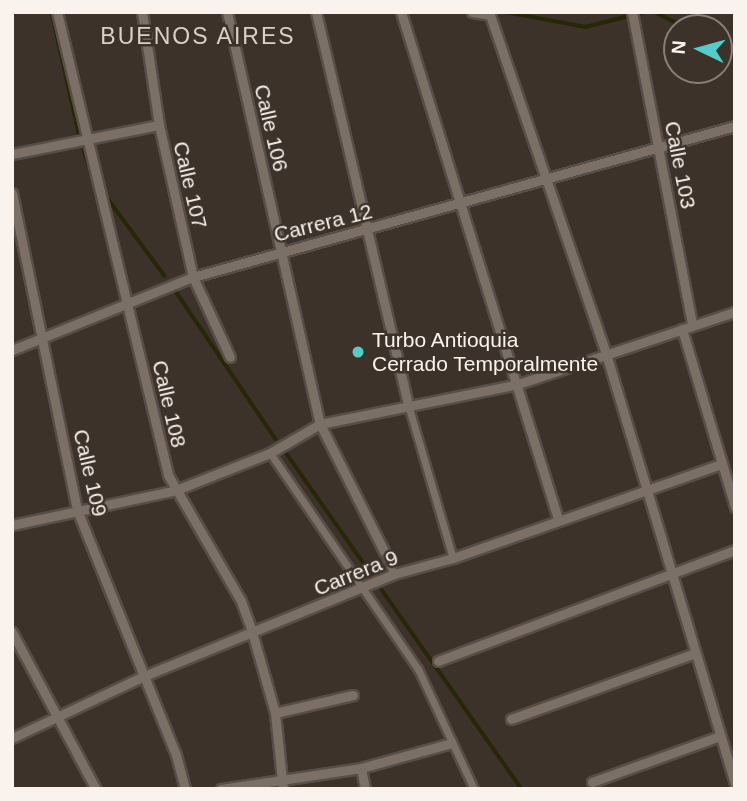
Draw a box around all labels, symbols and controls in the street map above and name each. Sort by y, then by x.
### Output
north arrow [663,14,733,84]
district label: BUENOS AIRES [101,22,295,50]
text: N [668,40,690,55]
street label: Calle 106 [249,82,293,174]
street label: Calle 103 [659,119,701,211]
street label: Calle 107 [168,139,212,231]
street label: Carrera 12 [271,199,375,247]
place label: Turbo Antioquia Cerrado Temporalmente [372,327,598,377]
marker: Turbo Antioquia Cerrado Temporalmente [350,344,366,360]
street label: Calle 108 [147,358,191,450]
street label: Calle 109 [68,427,112,519]
street label: Carrera 9 [310,545,402,601]

